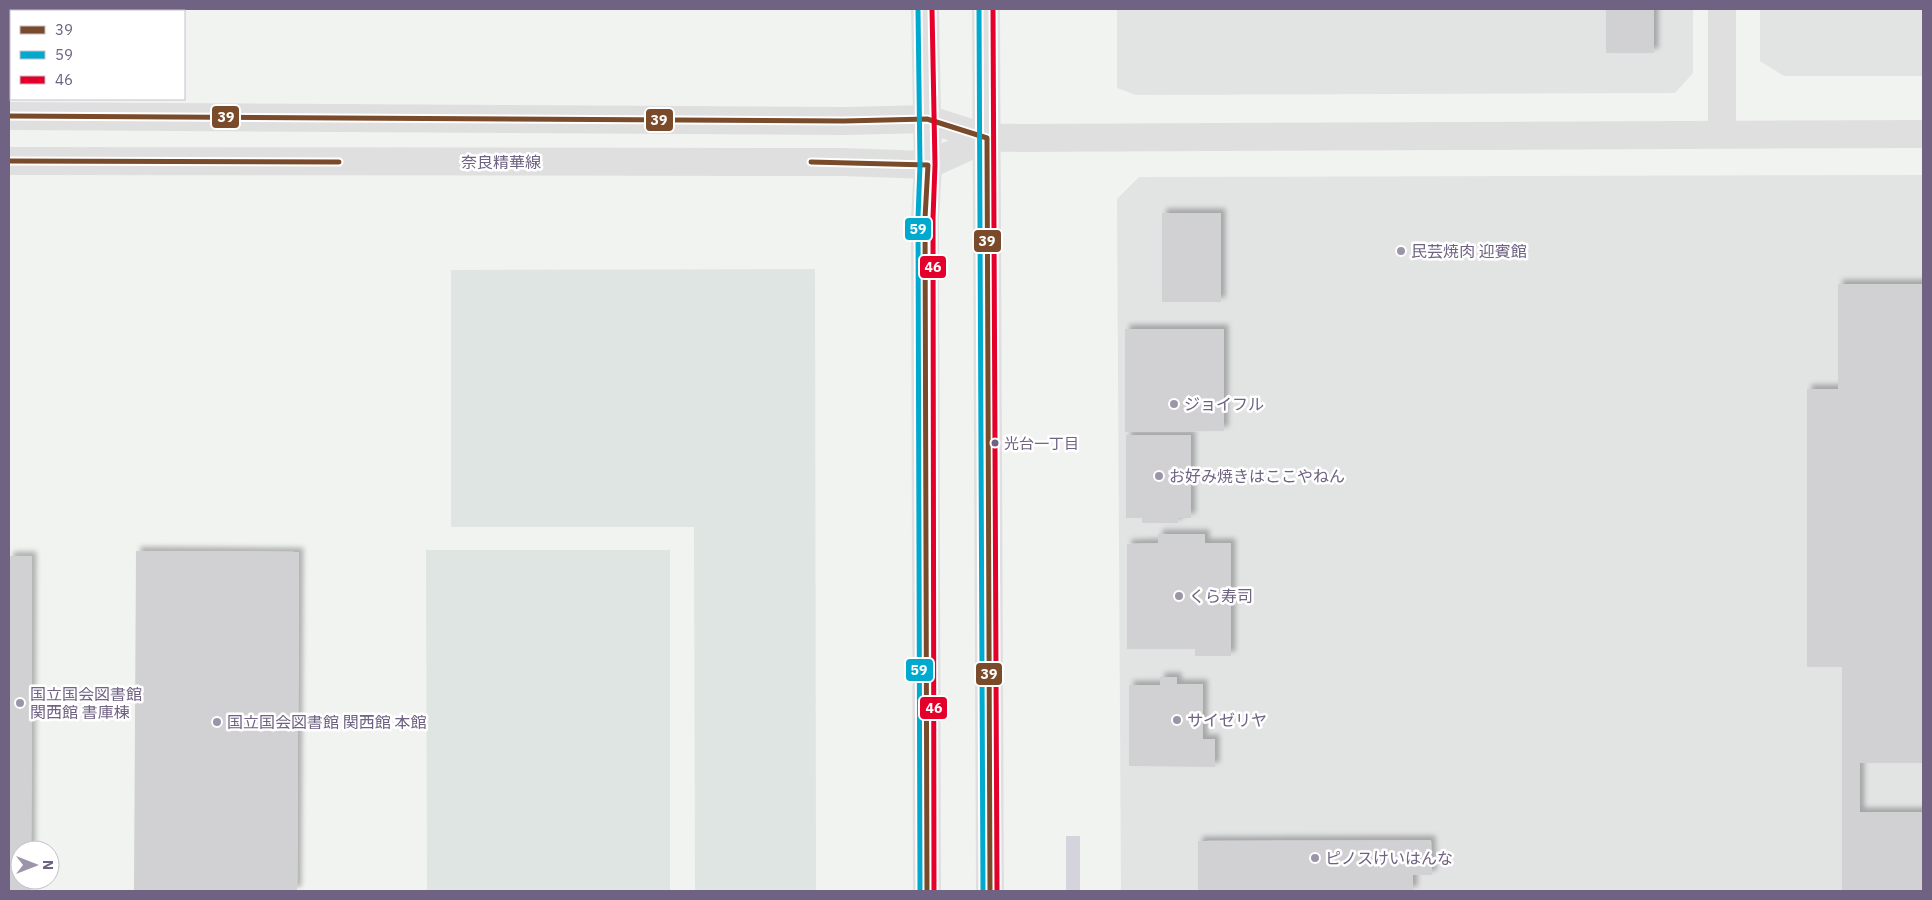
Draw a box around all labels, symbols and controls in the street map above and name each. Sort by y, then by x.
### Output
legend [10,10,185,100]
text: 39 [55,20,73,39]
text: 59 [55,45,73,64]
text: 46 [55,70,73,89]
line badge: 39 [211,105,240,129]
text: 39 [218,108,234,126]
line badge: 39 [645,108,674,132]
text: 39 [651,111,667,129]
street label: 奈良精華線 [461,152,541,172]
line badge: 59 [904,217,932,241]
text: 59 [910,220,926,238]
line badge: 39 [973,229,1002,253]
text: 39 [979,232,995,250]
place label: 民芸焼肉 迎賓館 [1411,241,1527,261]
marker: 民芸焼肉 迎賓館 [1395,245,1407,257]
line badge: 46 [919,255,947,279]
text: 46 [925,258,941,276]
place label: ジョイフル [1184,394,1264,414]
marker: ジョイフル [1168,398,1180,410]
place label: 光台一丁目 [1004,434,1079,453]
marker: 光台一丁目 [990,438,1000,448]
place label: お好み焼きはここやねん [1169,466,1345,486]
marker: お好み焼きはここやねん [1153,470,1165,482]
place label: くら寿司 [1189,586,1253,606]
marker: くら寿司 [1173,590,1185,602]
line badge: 59 [905,658,934,682]
text: 59 [911,661,927,679]
line badge: 39 [975,662,1003,686]
text: 39 [981,665,997,683]
place label: 国立国会図書館 関西館 書庫棟 [30,684,142,722]
line badge: 46 [919,696,948,720]
marker: 国立国会図書館 関西館 書庫棟 [14,697,26,709]
text: 46 [926,699,942,717]
place label: サイゼリヤ [1187,710,1267,730]
place label: 国立国会図書館 関西館 本館 [227,712,427,732]
marker: サイゼリヤ [1171,714,1183,726]
marker: 国立国会図書館 関西館 本館 [211,716,223,728]
north arrow [10,840,60,890]
place label: ピノスけいはんな [1325,848,1453,868]
marker: ピノスけいはんな [1309,852,1321,864]
text: N [39,860,57,870]

